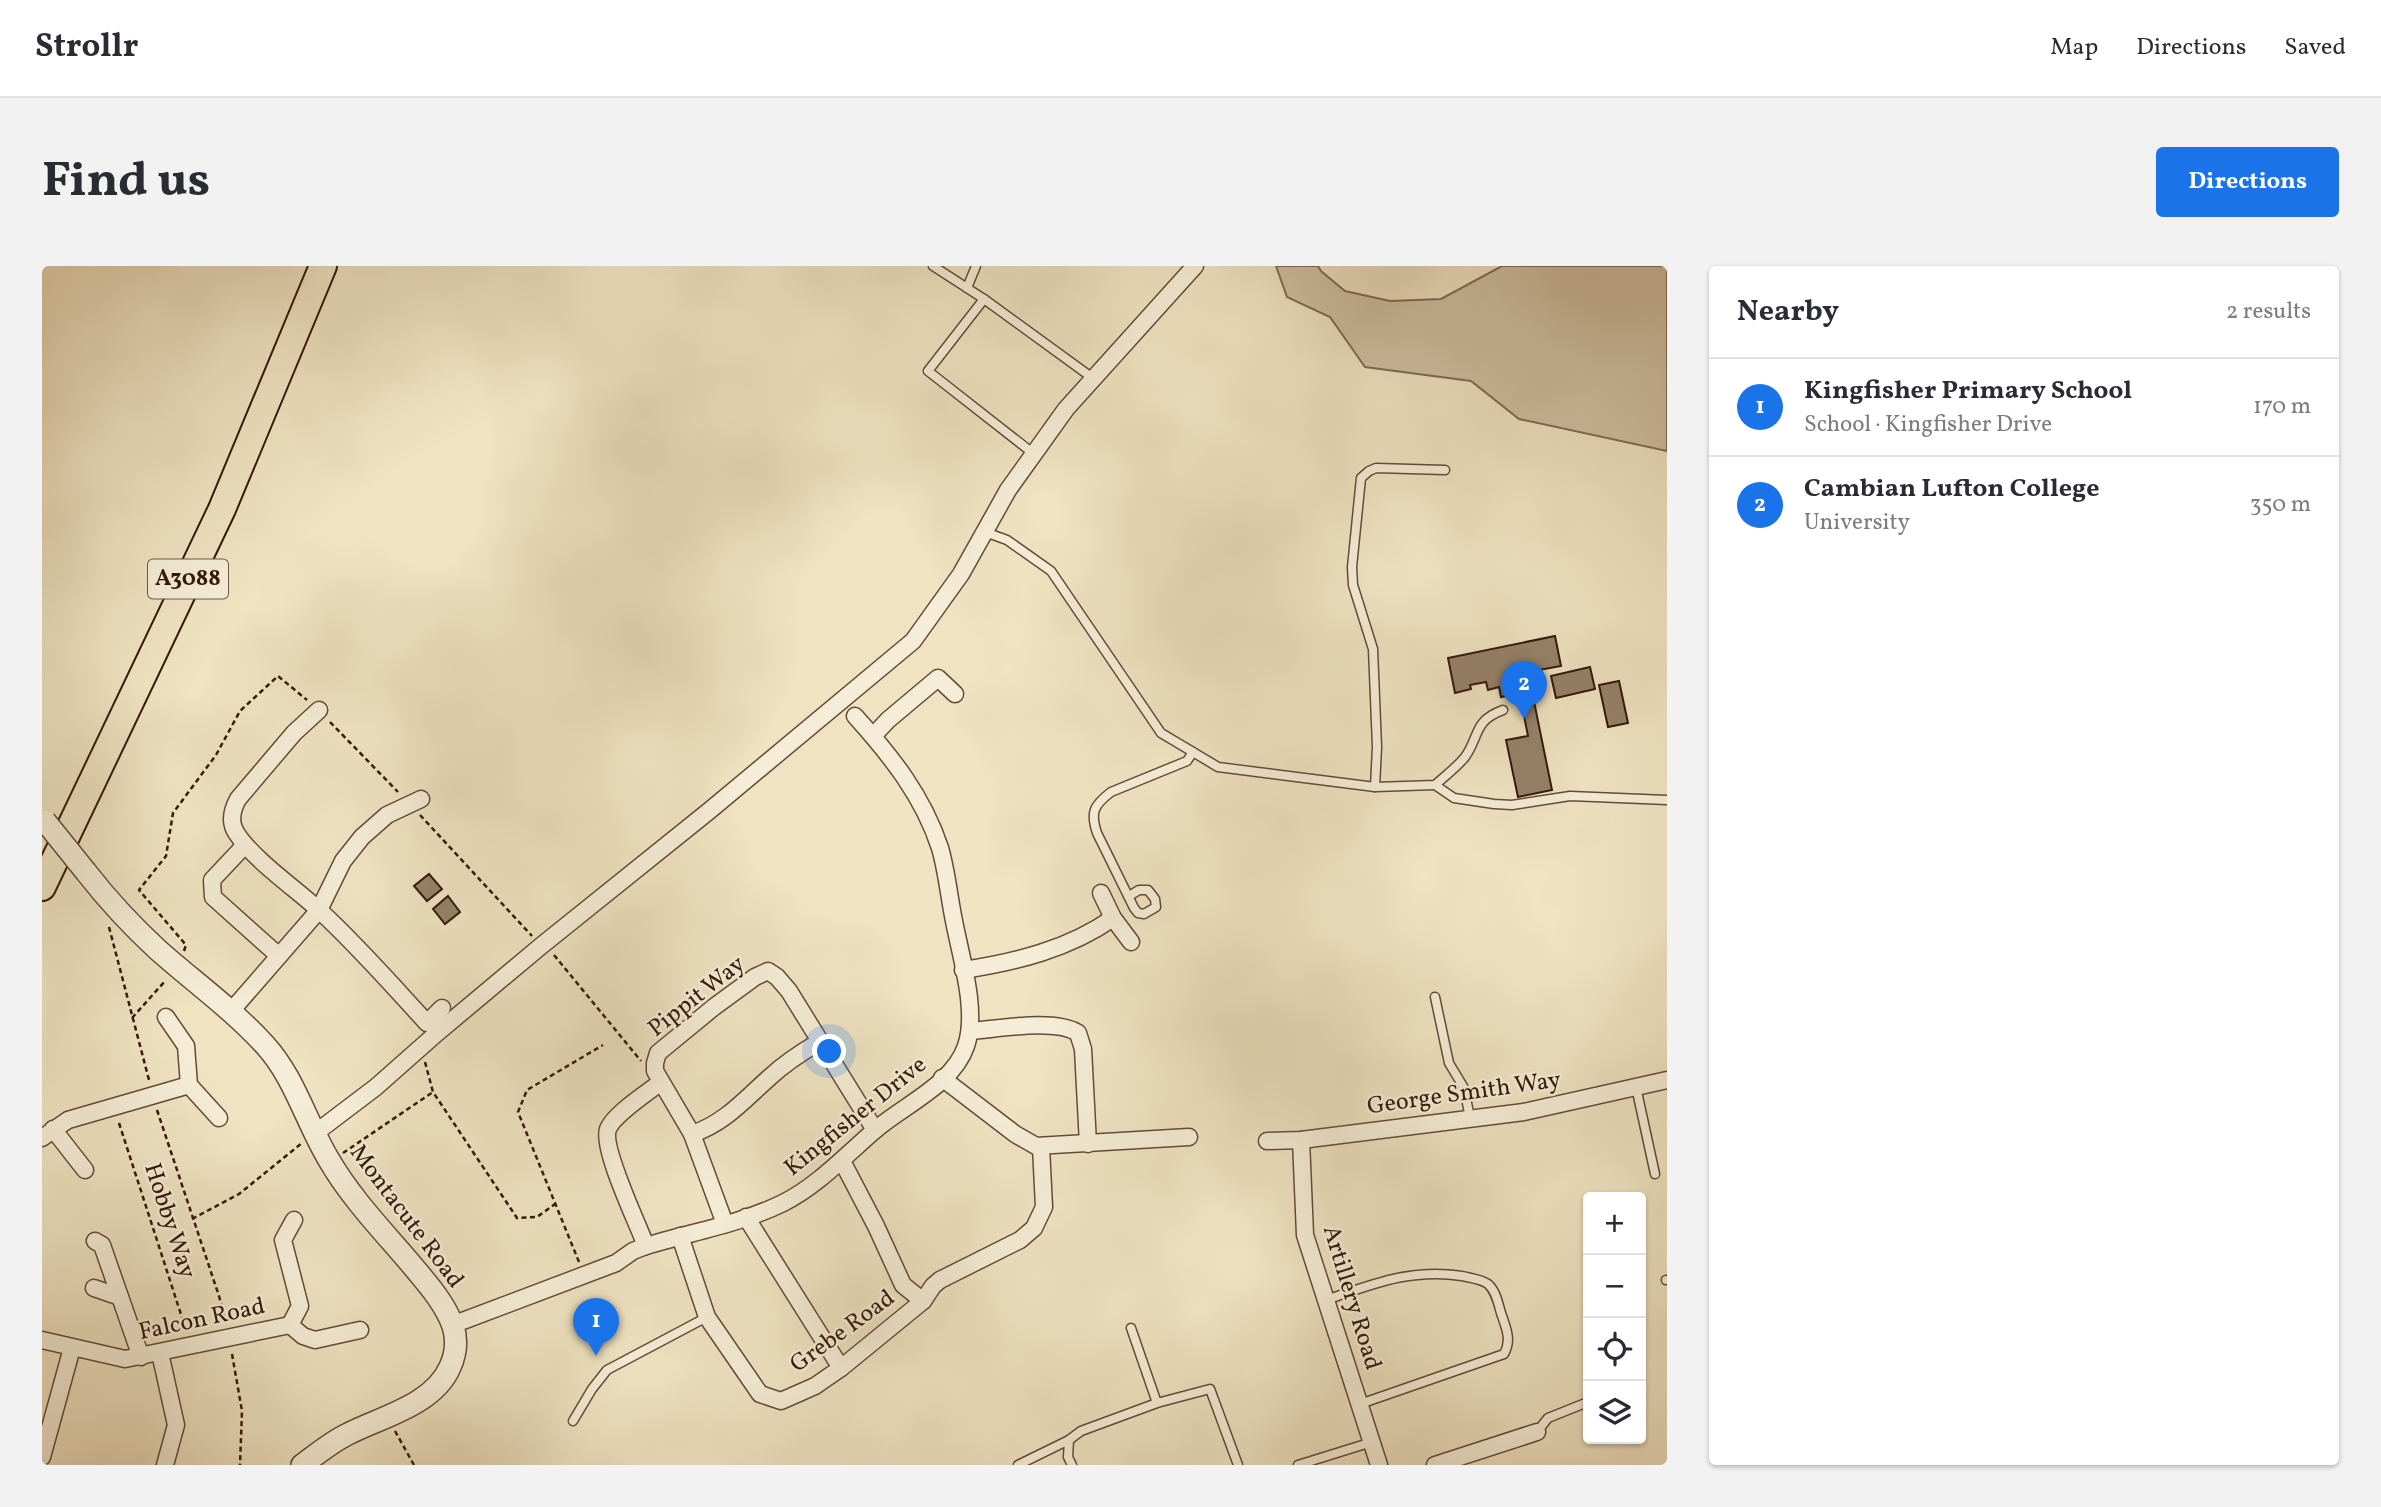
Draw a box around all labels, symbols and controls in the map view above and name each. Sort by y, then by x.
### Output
text: Strollr [35,25,138,71]
text: Map [2050,31,2098,65]
text: Directions [2136,31,2246,65]
text: Saved [2284,31,2346,65]
button: Directions [2156,147,2339,217]
text: Find us [42,148,210,217]
text: Nearby [1737,291,1839,333]
text: 2 results [2226,296,2311,328]
text: Kingfisher Primary School [1804,373,2132,409]
text: 1 [1755,391,1765,423]
text: 170 m [2253,391,2311,423]
text: School · Kingfisher Drive [1804,409,2052,441]
text: Cambian Lufton College [1804,471,2100,507]
text: 2 [1754,489,1766,521]
text: 350 m [2250,489,2311,521]
text: University [1804,507,1910,539]
road number: A3088 [148,560,228,598]
pin: 2 [1501,661,1547,719]
street label: Pippit Way [641,948,753,1046]
your location [812,1034,846,1068]
street label: Kingfisher Drive [777,1049,935,1185]
street label: George Smith Way [1365,1064,1563,1124]
street label: Montacute Road [341,1138,471,1296]
street label: Hobby Way [134,1159,204,1283]
map controls [1583,1192,1646,1444]
button: + [1583,1192,1646,1255]
street label: Artillery Road [1313,1221,1389,1375]
button: − [1583,1255,1646,1318]
street label: Grebe Road [783,1282,903,1382]
street label: Falcon Road [136,1290,268,1350]
pin: 1 [573,1298,619,1356]
button: locate [1583,1318,1646,1381]
button: layers [1583,1381,1646,1444]

